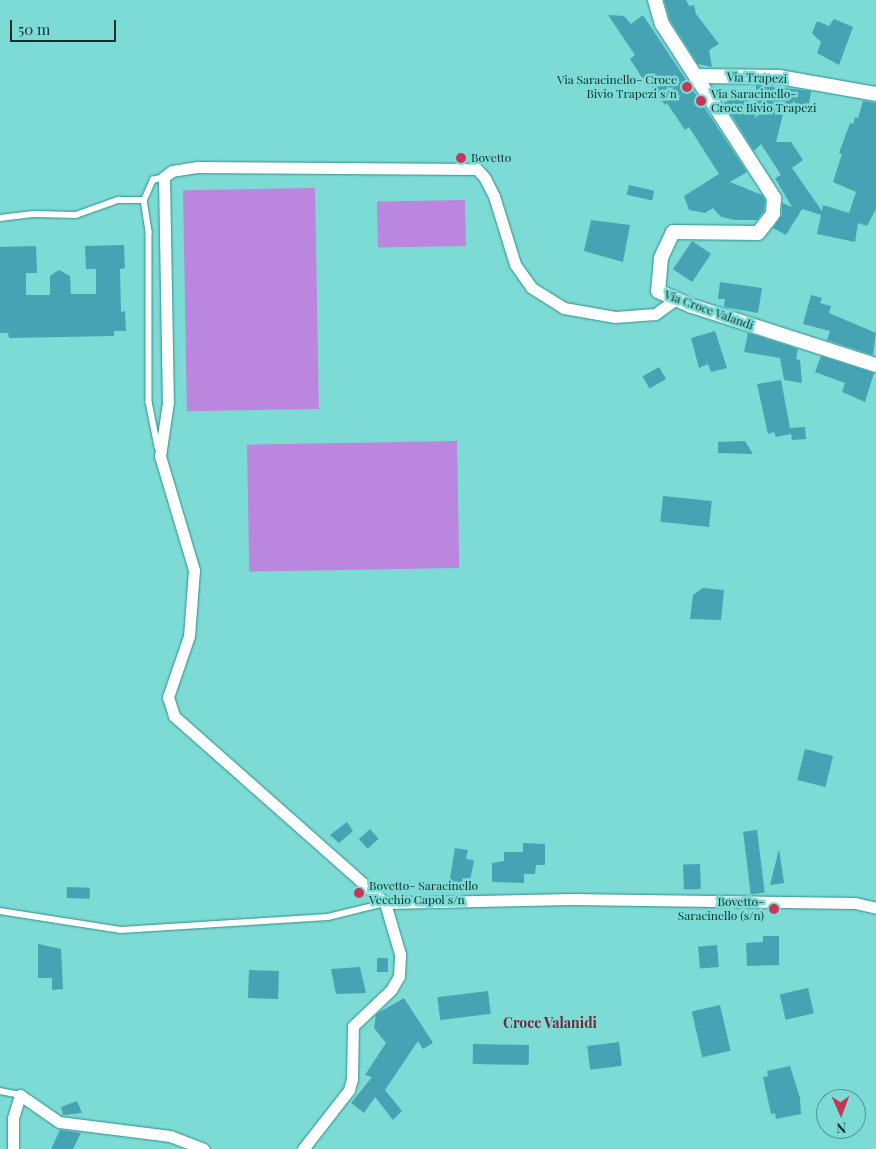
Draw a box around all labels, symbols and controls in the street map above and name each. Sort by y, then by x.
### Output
scale bar [12,10,119,42]
text: 50 m [18,19,50,39]
street label: Via Trapezi [726,70,788,86]
place label: Via Saracinello- Croce Bivio Trapezi s/n [557,73,677,101]
marker: Via Saracinello- Croce Bivio Trapezi s/n [681,81,693,93]
place label: Via Saracinello- Croce Bivio Trapezi [711,87,817,115]
marker: Via Saracinello- Croce Bivio Trapezi [695,95,707,107]
place label: Bovetto [471,151,511,165]
marker: Bovetto [455,152,467,164]
street label: Via Croce Valandi [662,287,756,333]
place label: Bovetto- Saracinello Vecchio Capol s/n [369,879,478,907]
marker: Bovetto- Saracinello Vecchio Capol s/n [353,887,365,899]
place label: Bovetto- Saracinello (s/n) [678,895,764,923]
marker: Bovetto- Saracinello (s/n) [768,903,780,915]
district label: Croce Valanidi [503,1015,597,1031]
north arrow [816,1089,866,1139]
text: N [836,1119,847,1138]

